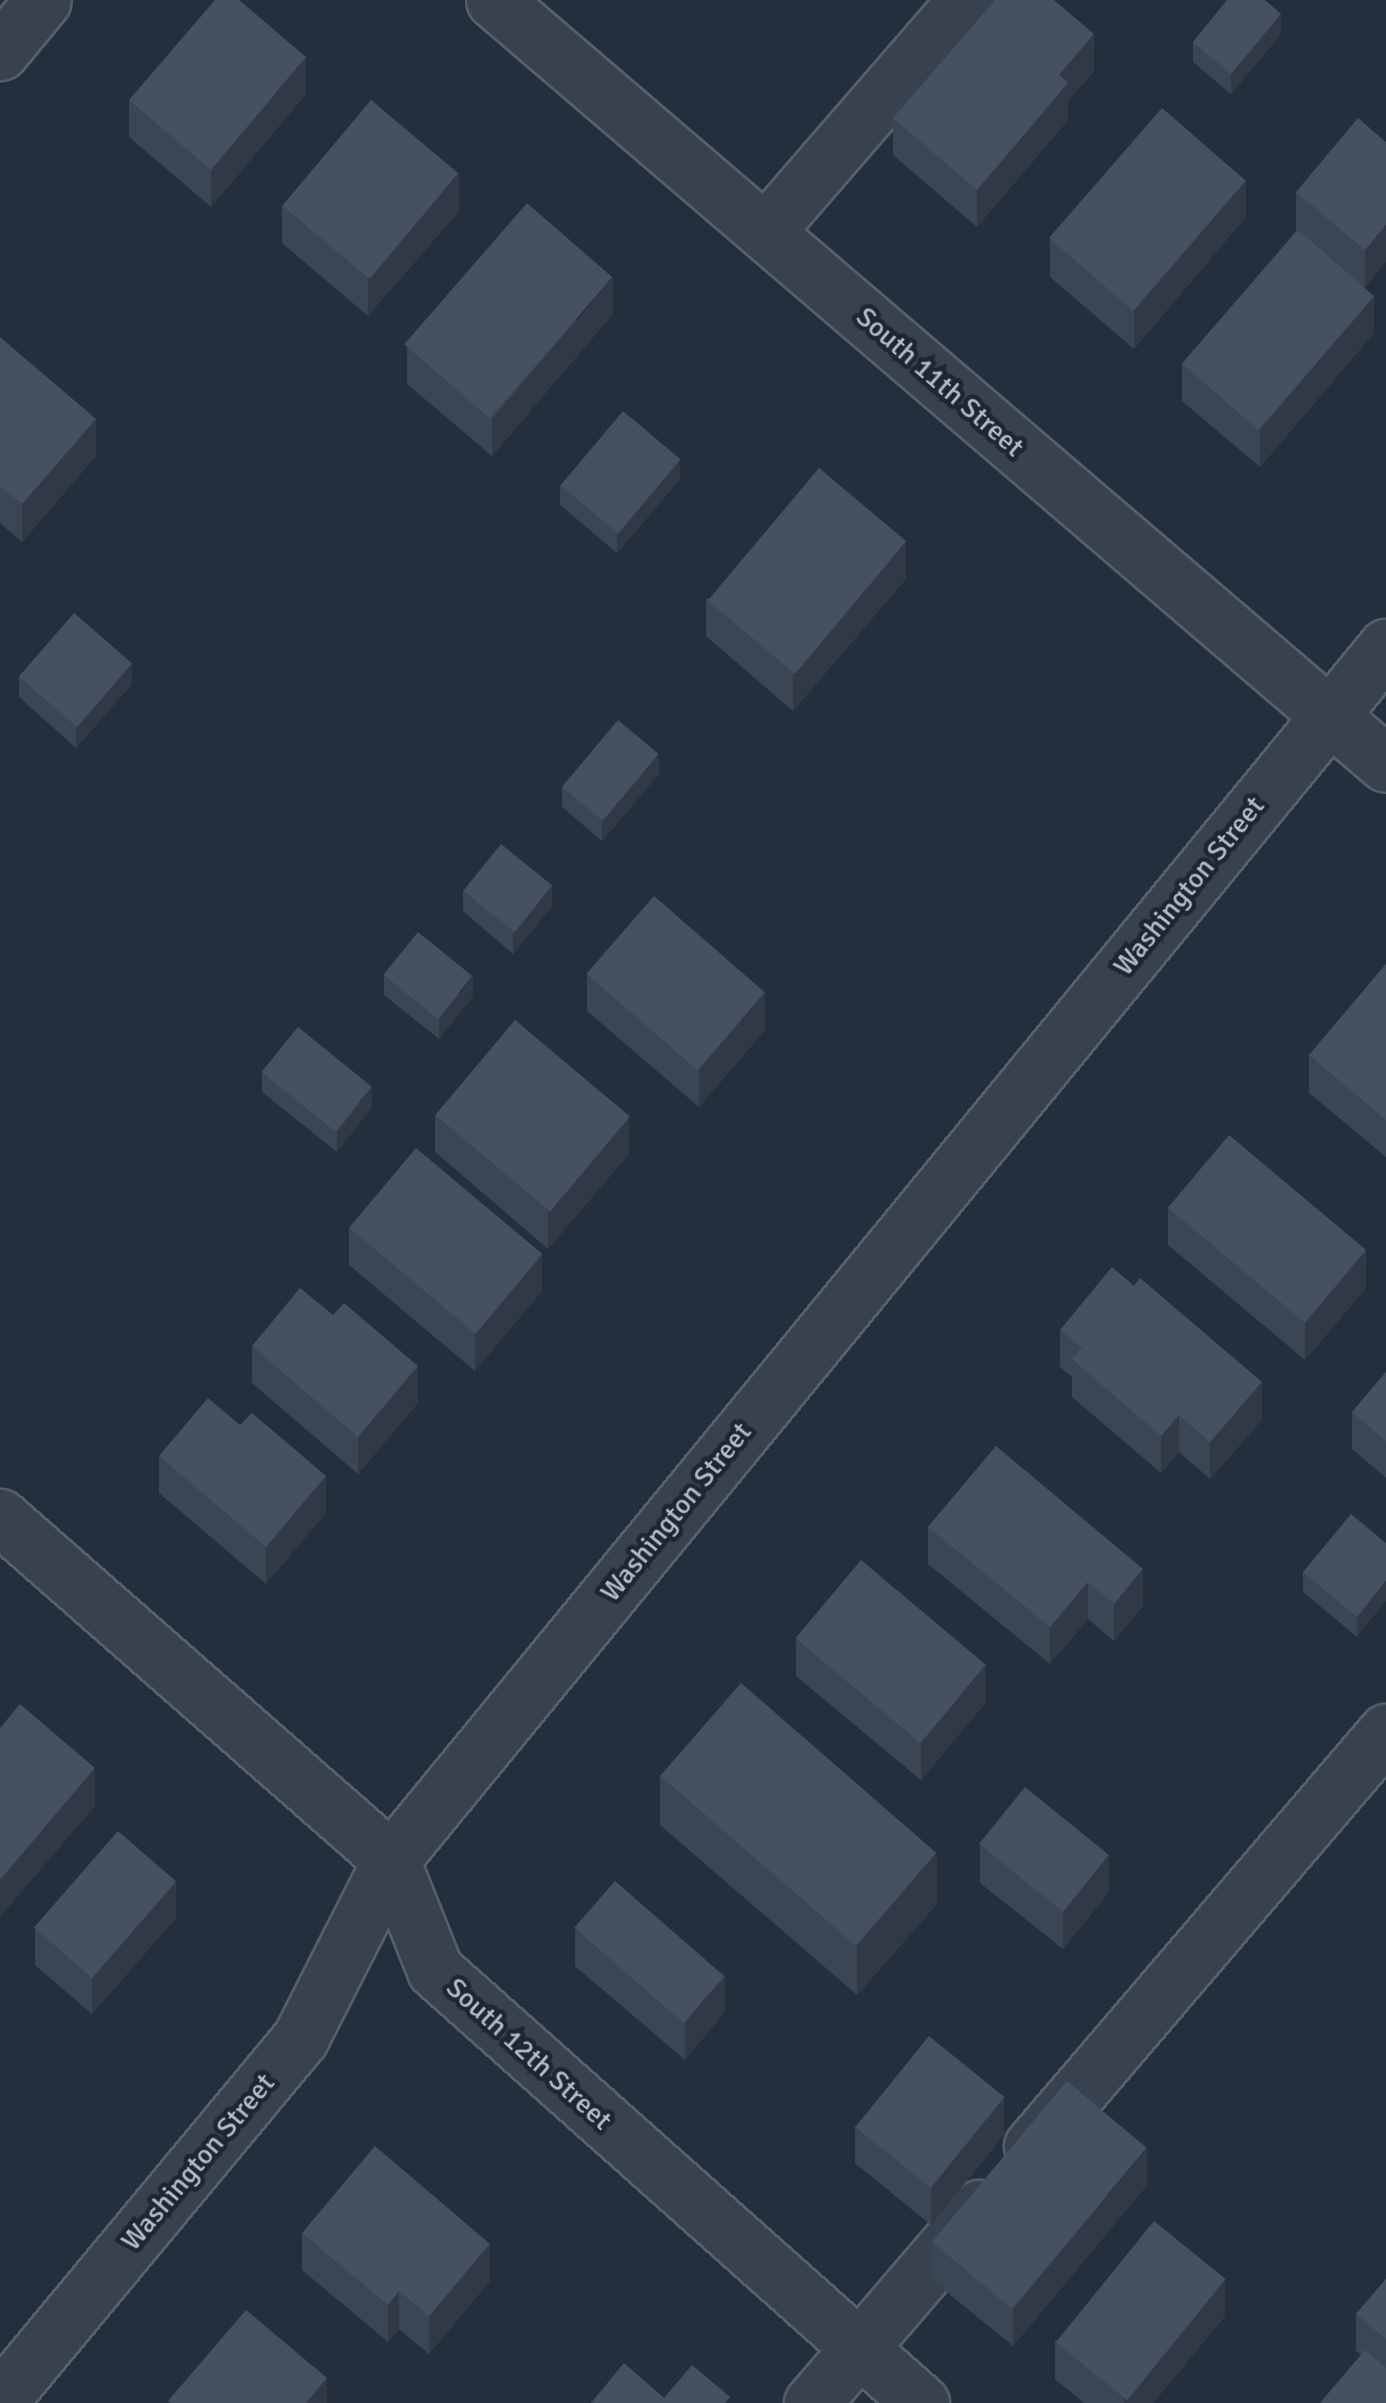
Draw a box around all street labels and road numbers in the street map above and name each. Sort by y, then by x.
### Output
street label: South 11th Street [849,300,1031,464]
street label: Washington Street [1107,790,1271,982]
street label: Washington Street [594,1416,758,1608]
street label: South 12th Street [439,1971,619,2137]
street label: Washington Street [114,2067,282,2257]

